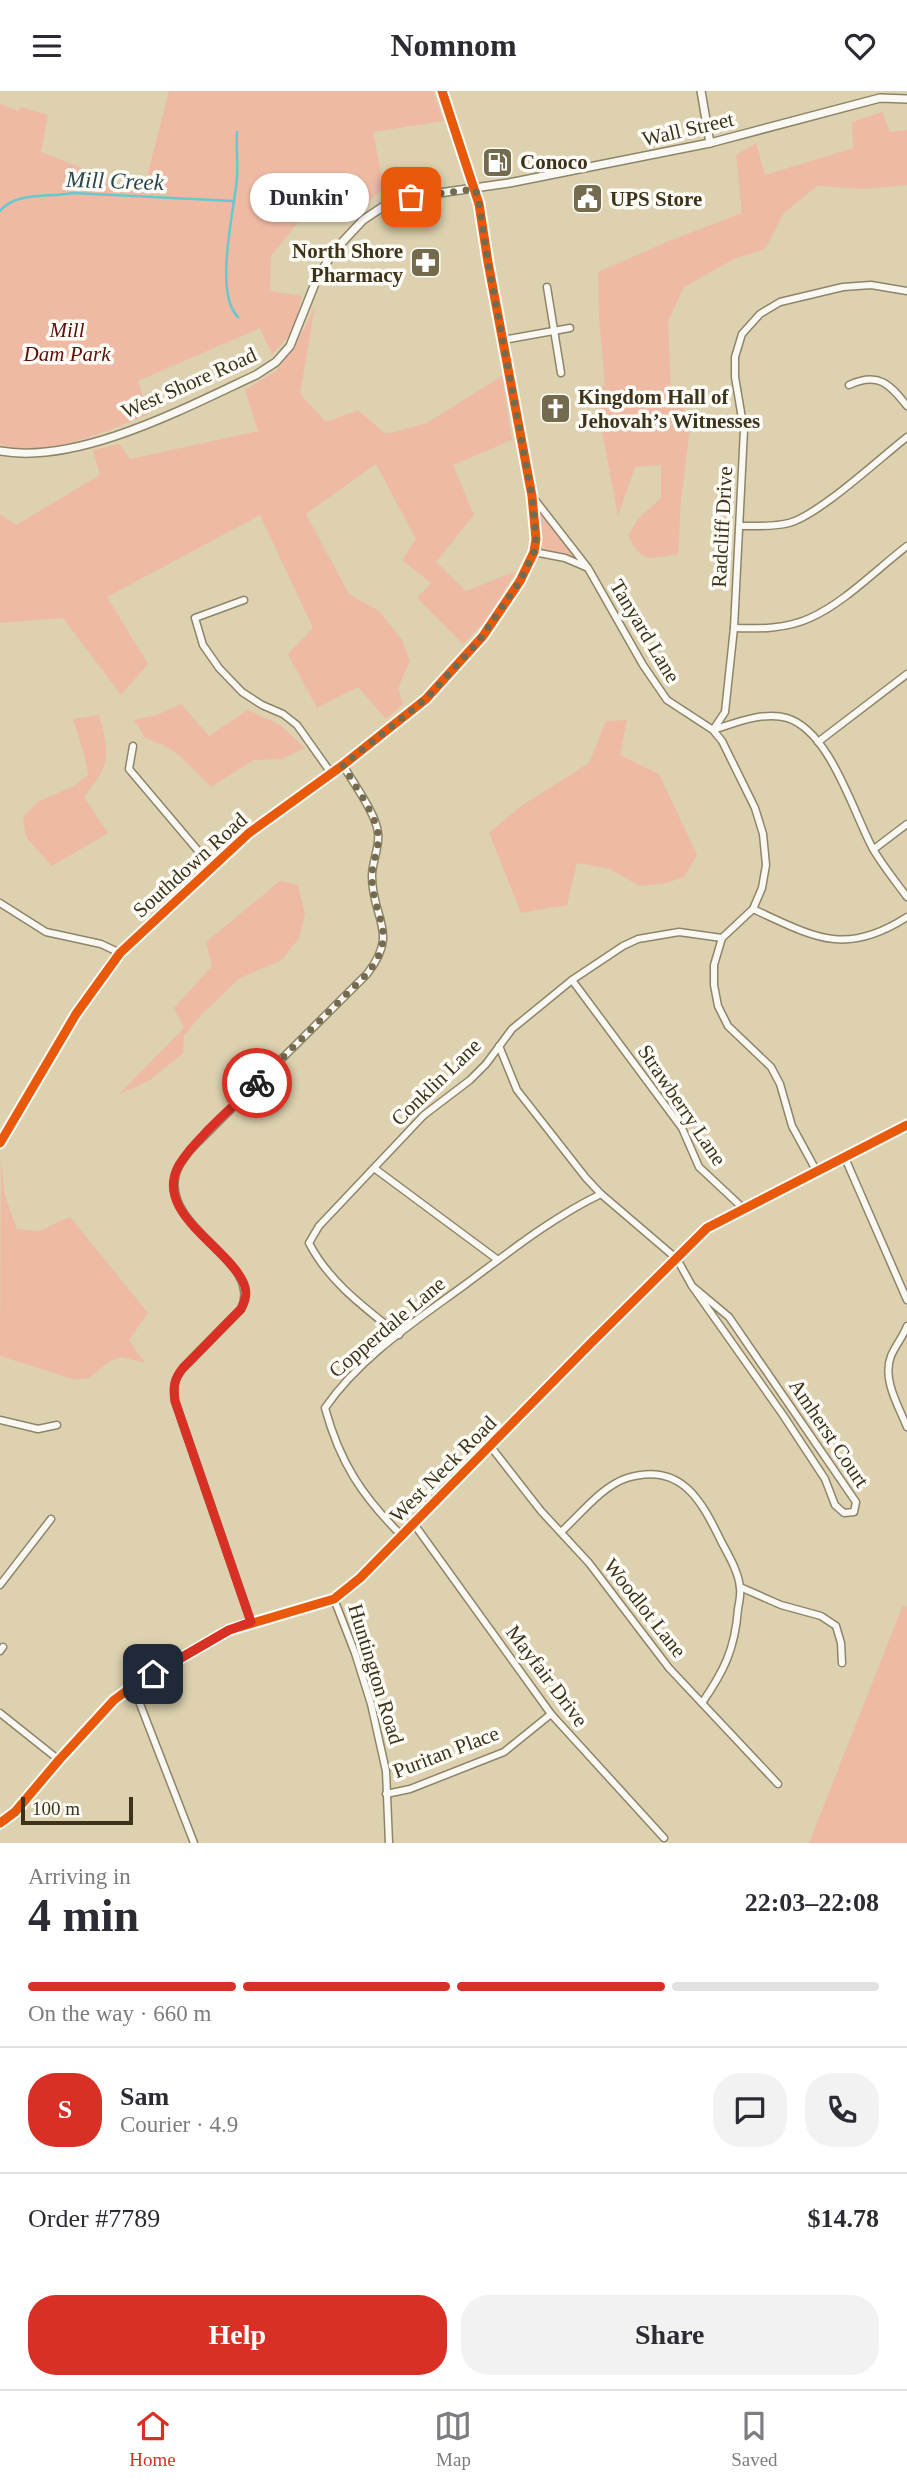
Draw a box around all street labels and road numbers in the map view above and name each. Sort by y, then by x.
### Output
street label: Wall Street [640,107,736,151]
street label: West Shore Road [118,342,261,424]
street label: Radcliff Drive [707,466,737,588]
street label: Tanyard Lane [605,575,685,687]
street label: Southdown Road [128,807,252,923]
street label: Conklin Lane [386,1033,486,1131]
street label: Strawberry Lane [633,1040,731,1170]
street label: Copperdale Lane [324,1272,450,1382]
street label: Amherst Court [784,1374,874,1492]
street label: West Neck Road [385,1410,502,1527]
street label: Woodlot Lane [599,1554,691,1662]
street label: Huntington Road [343,1601,409,1747]
street label: Mayfair Drive [501,1621,593,1731]
street label: Puritan Place [390,1721,502,1783]

